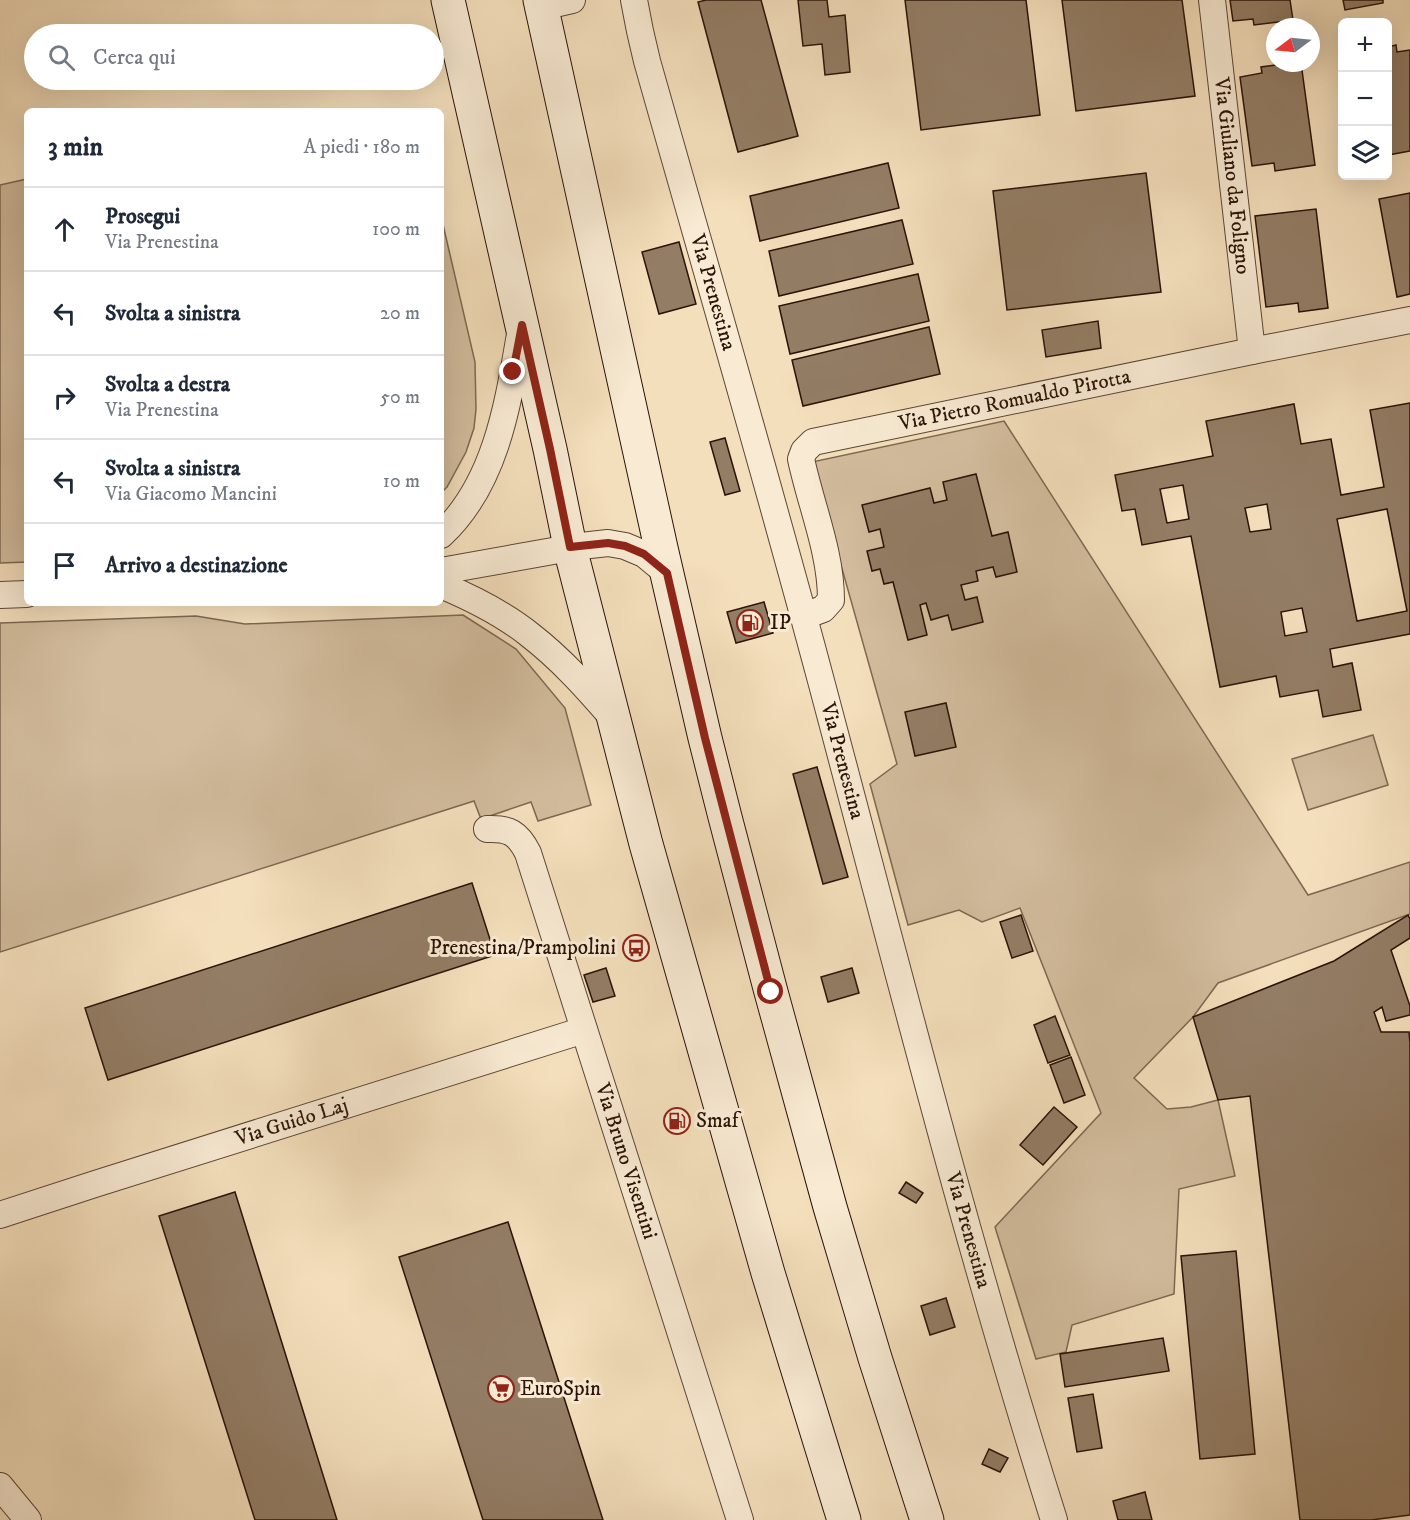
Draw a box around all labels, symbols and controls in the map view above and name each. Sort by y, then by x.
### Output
north arrow [1266,18,1320,72]
map controls [1338,18,1392,180]
button: + [1338,18,1392,72]
search box [24,24,444,90]
icon: search [45,41,78,74]
text: Cerca qui [93,44,176,71]
button: − [1338,72,1392,126]
street label: Via Giuliano da Foligno [1208,75,1256,276]
button: layers [1338,126,1392,180]
text: 3 min [48,131,103,164]
text: A piedi · 180 m [304,135,420,160]
text: Prosegui [105,203,180,230]
icon: ahead [48,213,81,246]
text: 100 m [372,217,420,242]
text: Via Prenestina [105,230,219,255]
street label: Via Prenestina [684,230,742,353]
icon: left [48,297,81,330]
text: Svolta a sinistra [105,300,240,327]
text: 20 m [380,301,420,326]
route end [499,358,525,384]
street label: Via Pietro Romualdo Pirotta [895,364,1133,437]
text: Svolta a destra [105,371,230,398]
icon: right [48,381,81,414]
text: 50 m [380,385,420,410]
text: Via Prenestina [105,398,219,423]
text: Svolta a sinistra [105,455,240,482]
icon: left [48,465,81,498]
text: 10 m [383,469,420,494]
text: Via Giacomo Mancini [105,482,277,507]
icon: arrive [48,549,81,582]
text: Arrivo a destinazione [105,552,288,579]
fuel station icon: IP [735,608,765,638]
place label: IP [770,610,791,636]
street label: Via Prenestina [814,699,870,822]
bus stop icon: Prenestina/Prampolini [621,933,651,963]
place label: Prenestina/Prampolini [429,935,616,961]
route start [757,978,783,1004]
street label: Via Bruno Visentini [589,1079,663,1243]
street label: Via Guido Laj [231,1092,351,1152]
fuel station icon: Smaf [662,1106,692,1136]
place label: Smaf [696,1108,742,1134]
street label: Via Prenestina [939,1168,997,1291]
supermarket icon: EuroSpin [486,1374,516,1404]
place label: EuroSpin [520,1376,601,1402]

